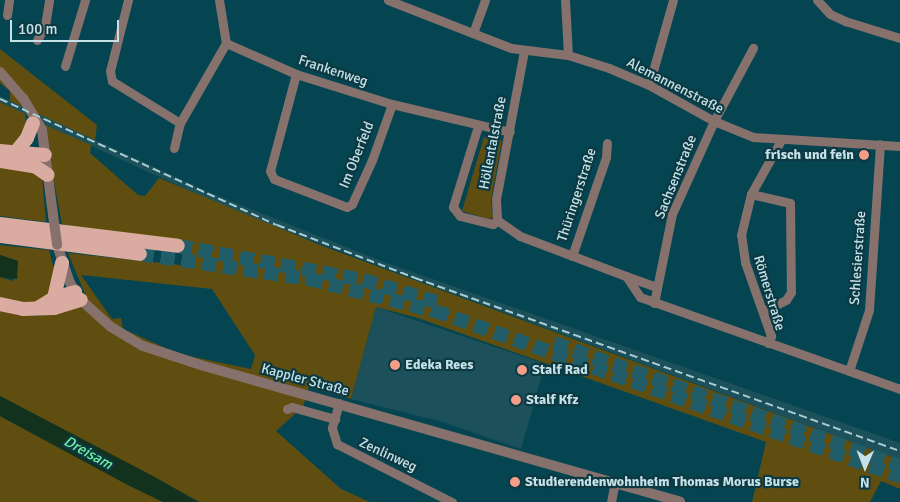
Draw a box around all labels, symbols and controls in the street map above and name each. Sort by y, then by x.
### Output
scale bar [12,10,121,42]
text: 100 m [18,20,58,38]
street label: Frankenweg [296,52,370,90]
street label: Alemannenstraße [624,54,726,118]
street label: Höllentalstraße [476,95,510,191]
street label: Im Oberfeld [336,119,378,191]
street label: Sachsenstraße [652,133,700,221]
street label: Thüringerstraße [554,146,600,244]
place label: frisch und fein [765,147,854,163]
marker: frisch und fein [858,149,870,161]
street label: Schlesierstraße [846,211,870,305]
street label: Römerstraße [750,253,788,333]
place label: Edeka Rees [405,357,473,373]
marker: Edeka Rees [389,359,401,371]
street label: Kappler Straße [259,360,351,400]
place label: Stalf Rad [532,362,588,378]
marker: Stalf Rad [516,364,528,376]
place label: Stalf Kfz [526,392,578,408]
marker: Stalf Kfz [510,394,522,406]
water label: Dreisam [61,432,115,474]
street label: Zenlinweg [356,434,420,476]
north arrow [840,442,890,492]
place label: Studierendenwohnheim Thomas Morus Burse [525,474,799,490]
text: N [860,474,870,491]
marker: Studierendenwohnheim Thomas Morus Burse [509,476,521,488]

